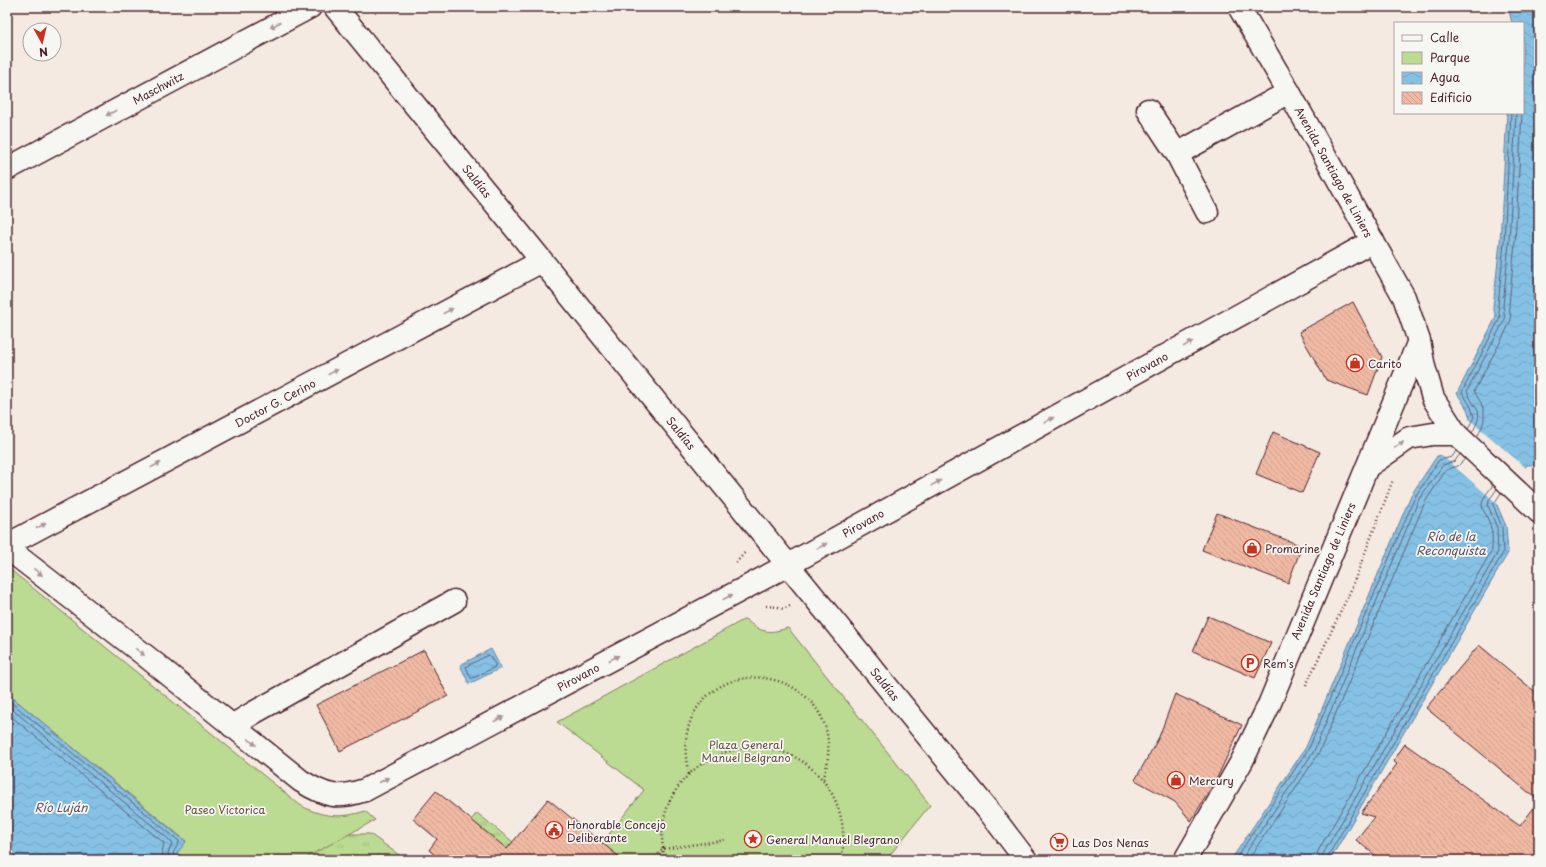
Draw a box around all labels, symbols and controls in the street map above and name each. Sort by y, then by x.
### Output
north arrow [22,22,62,62]
one-way arrow [269,22,281,29]
legend [1394,22,1524,114]
text: Calle [1430,28,1460,46]
text: N [38,43,49,61]
text: Parque [1430,48,1470,66]
street label: Maschwitz [129,67,187,109]
text: Agua [1430,68,1461,86]
text: Edificio [1430,88,1472,106]
street label: Avenida Santiago de Liniers [1291,103,1377,241]
one-way arrow [105,110,117,116]
street label: Saldías [458,161,496,201]
one-way arrow [442,308,454,314]
one-way arrow [1182,340,1194,347]
street label: Pirovano [1123,347,1171,385]
shop icon: Carito [1345,353,1365,373]
place label: Carito [1368,355,1402,372]
one-way arrow [327,368,339,375]
street label: Doctor G. Cerino [231,374,319,432]
street label: Saldías [662,413,700,453]
one-way arrow [1044,417,1055,424]
one-way arrow [1394,441,1404,449]
one-way arrow [151,462,162,469]
one-way arrow [930,480,942,486]
street label: Avenida Santiago de Liniers [1286,500,1360,642]
street label: Pirovano [839,504,887,542]
one-way arrow [36,523,47,530]
water label: Río de la Reconquista [1416,527,1486,559]
shop icon: Promarine [1242,538,1262,558]
place label: Promarine [1265,540,1320,557]
one-way arrow [816,543,828,549]
one-way arrow [32,568,43,576]
one-way arrow [723,593,734,600]
one-way arrow [135,647,146,656]
parking icon: Rem's [1240,653,1260,673]
one-way arrow [608,655,620,661]
place label: Rem's [1263,655,1294,672]
street label: Pirovano [554,659,602,695]
street label: Saldías [866,664,904,704]
one-way arrow [493,716,505,722]
park label: Plaza General Manuel Belgrano [701,736,791,766]
one-way arrow [247,738,258,747]
shop icon: Mercury [1166,770,1186,790]
place label: Mercury [1189,772,1234,789]
one-way arrow [379,777,390,784]
water label: Río Luján [34,798,88,816]
park label: Paseo Victorica [185,801,266,818]
place label: Honorable Concejo Deliberante [567,816,666,846]
public building icon: Honorable Concejo Deliberante [544,820,564,840]
place icon: General Manuel Blegrano [743,829,763,849]
place label: General Manuel Blegrano [766,831,900,848]
supermarket icon: Las Dos Nenas [1049,832,1069,852]
place label: Las Dos Nenas [1072,834,1149,851]

